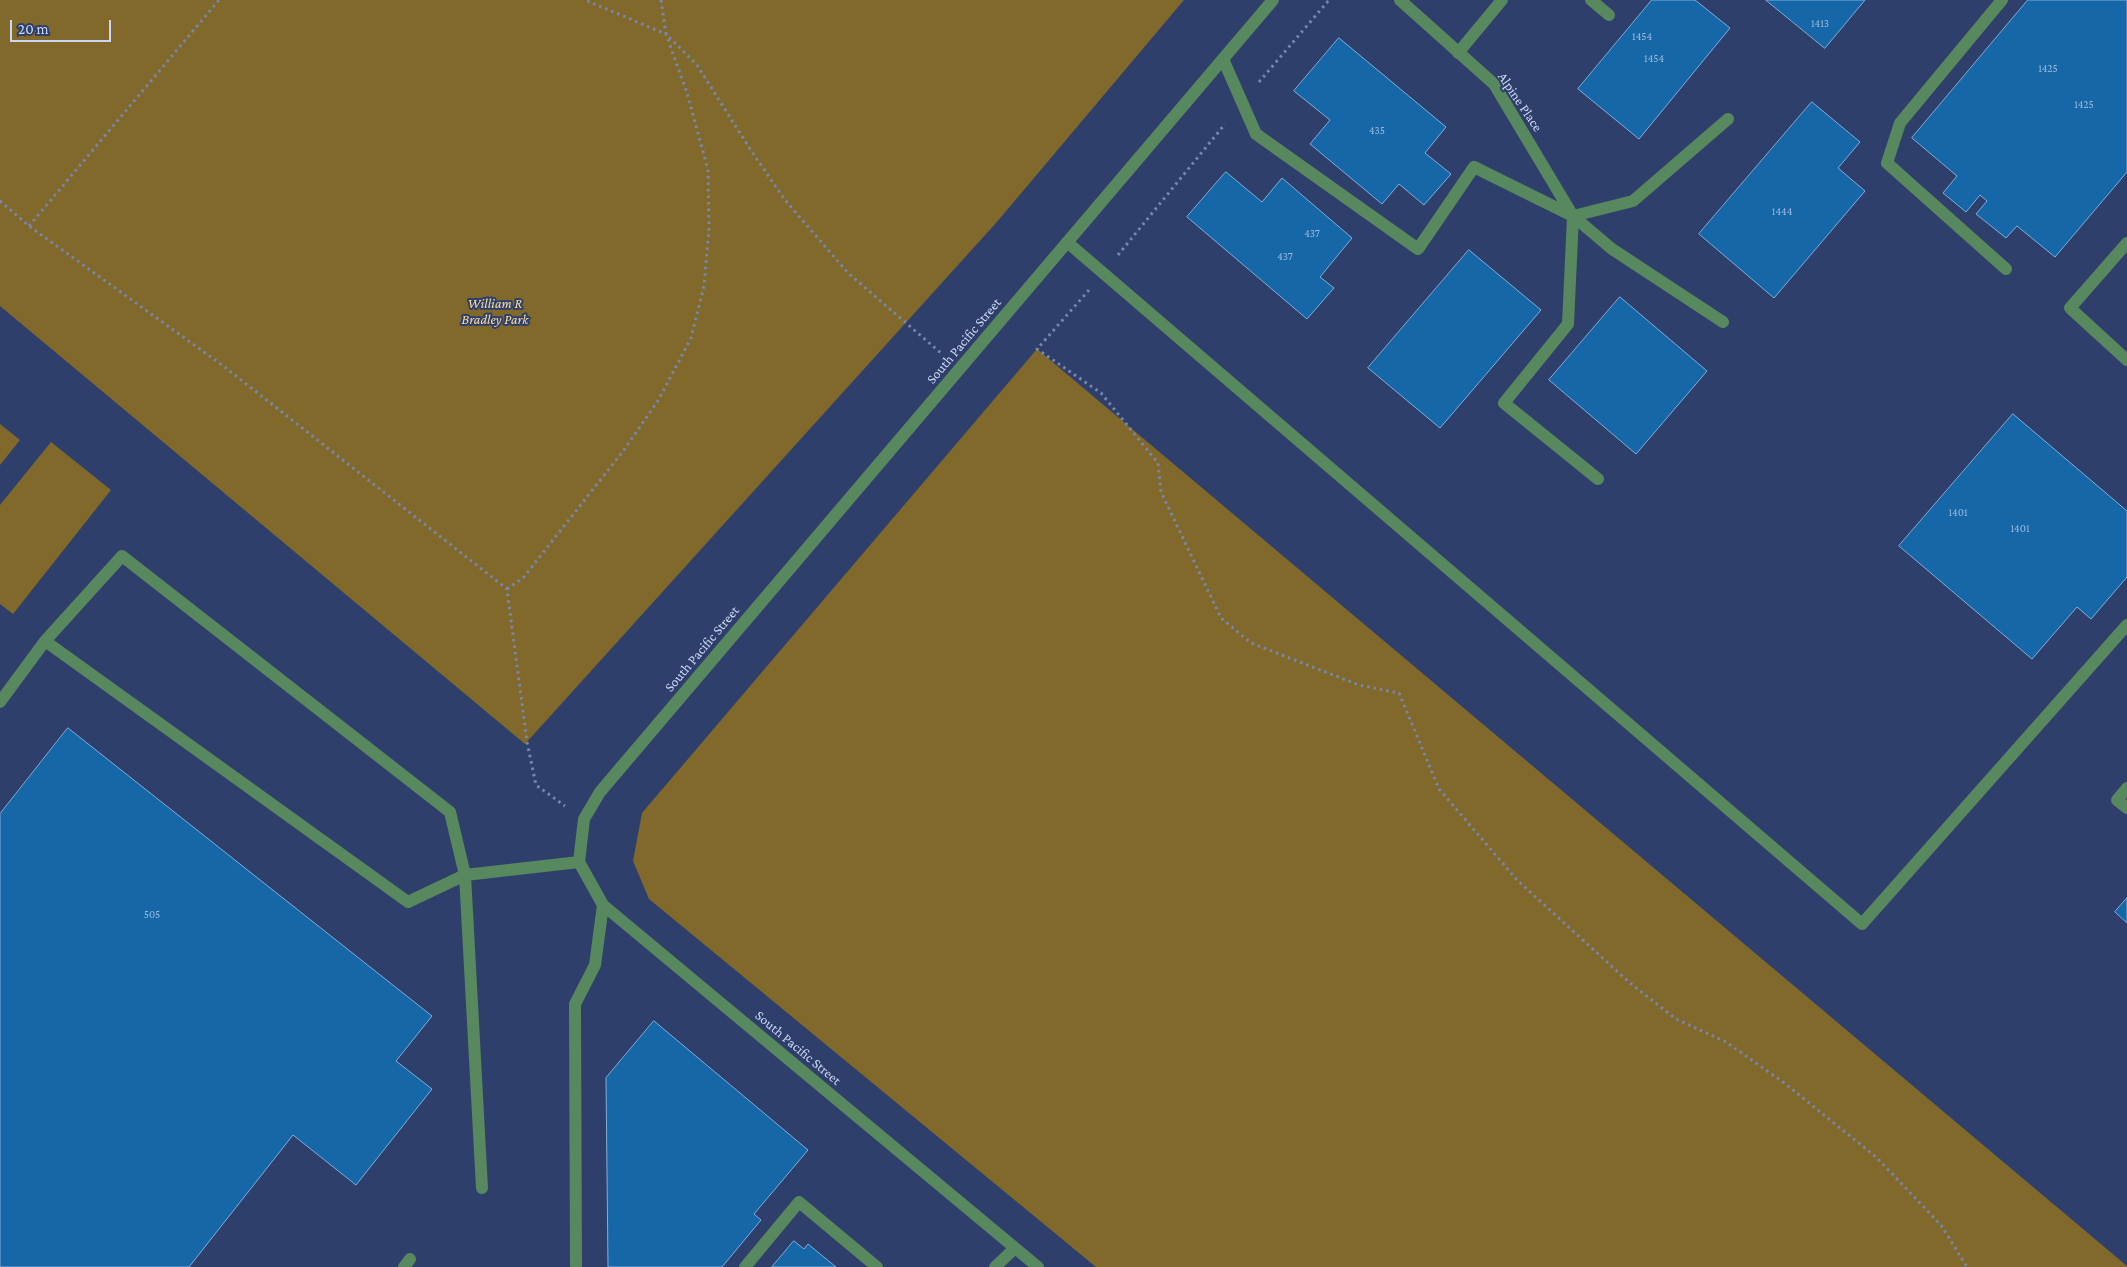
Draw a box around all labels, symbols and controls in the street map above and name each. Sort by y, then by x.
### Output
scale bar [12,10,114,42]
house number: 1413 [1811,17,1829,31]
text: 20 m [18,21,49,37]
house number: 1454 [1632,30,1652,44]
house number: 1454 [1644,52,1664,66]
house number: 1425 [2038,62,2058,76]
street label: Alpine Place [1494,69,1546,135]
house number: 1425 [2074,98,2094,112]
house number: 435 [1369,124,1385,138]
house number: 1444 [1772,205,1792,219]
house number: 437 [1304,227,1320,241]
house number: 437 [1277,250,1293,264]
street label: South Pacific Street [923,295,1005,387]
park label: William R Bradley Park [462,296,528,328]
house number: 1401 [1948,506,1968,520]
house number: 1401 [2010,522,2030,536]
street label: South Pacific Street [661,603,743,695]
house number: 505 [144,908,160,922]
street label: South Pacific Street [752,1007,844,1089]

